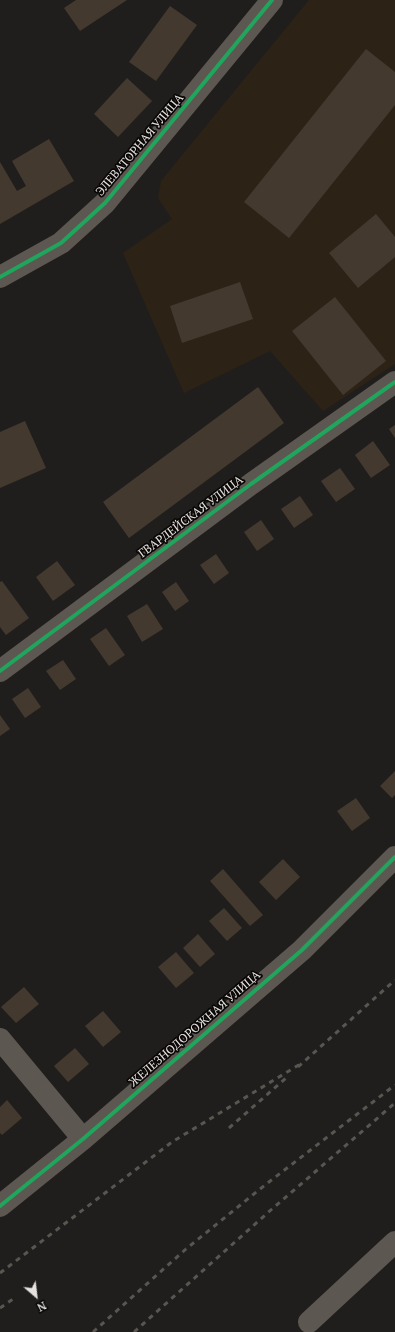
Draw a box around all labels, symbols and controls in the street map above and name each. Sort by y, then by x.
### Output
street label: ЭЛЕВАТОРНАЯ УЛИЦА [93,91,187,199]
street label: ГВАРДЕЙСКАЯ УЛИЦА [136,473,246,561]
street label: ЖЕЛЕЗНОДОРОЖНАЯ УЛИЦА [126,968,264,1090]
north arrow [16,1276,56,1316]
text: N [35,1298,49,1315]

